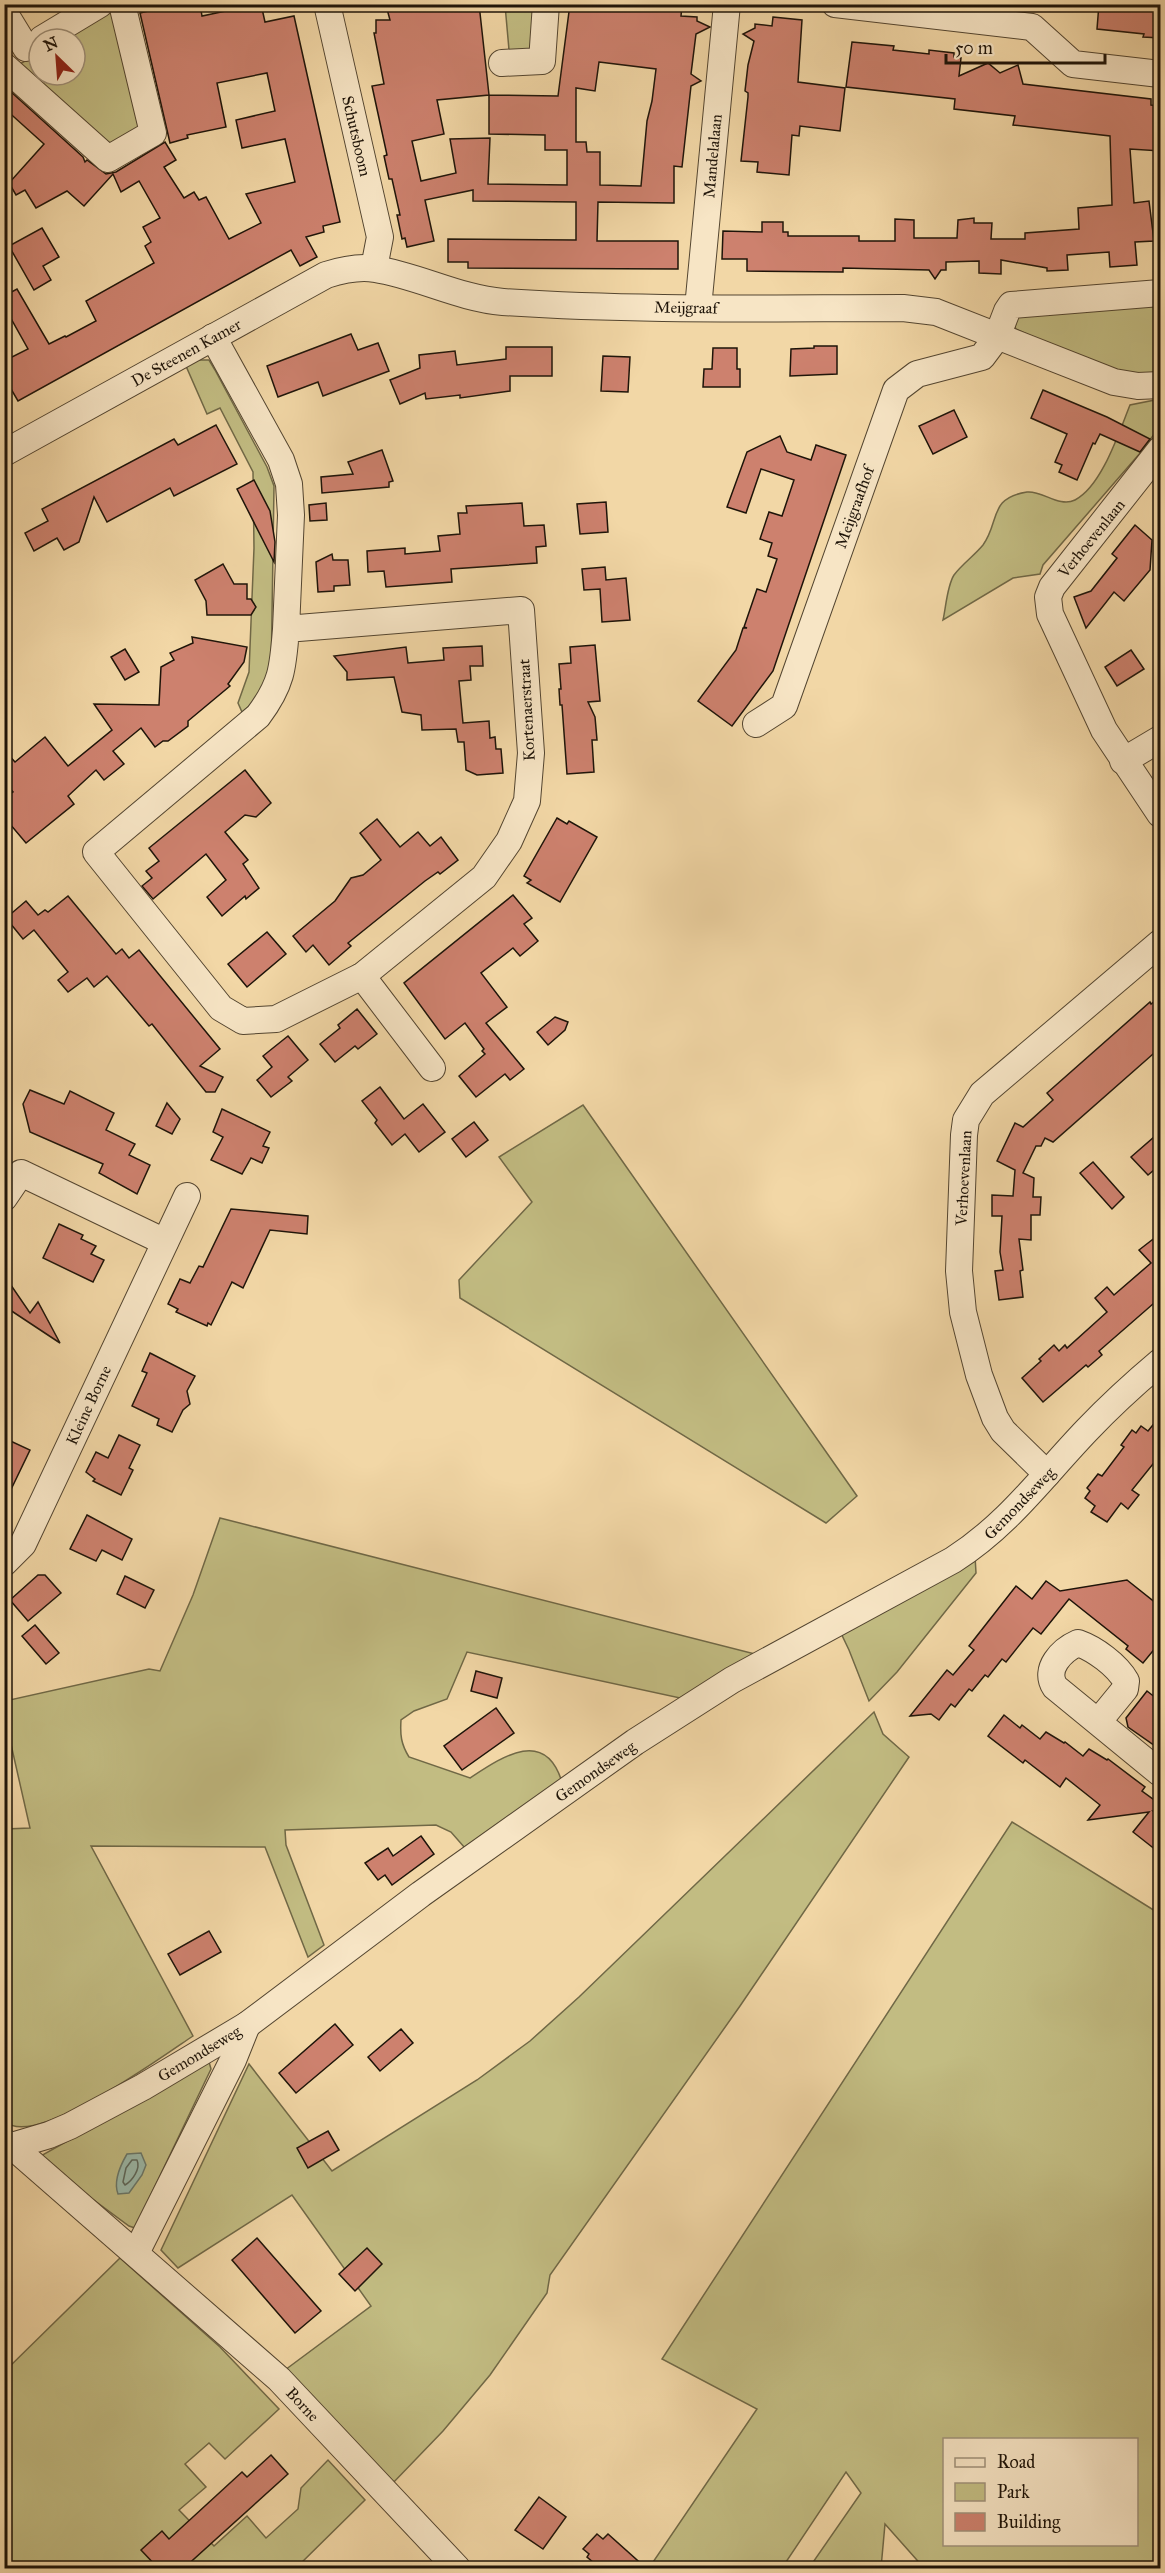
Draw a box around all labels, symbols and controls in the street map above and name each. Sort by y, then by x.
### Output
north arrow [27,27,87,87]
scale bar [946,27,1105,65]
text: N [41,32,61,55]
text: 50 m [955,37,993,59]
street label: Schutsboom [338,94,375,179]
street label: Mandelalaan [699,113,726,199]
street label: Meijgraaf [654,297,721,319]
street label: De Steenen Kamer [128,314,244,390]
street label: Meijgraafhof [831,461,880,551]
street label: Verhoevenlaan [1053,495,1129,582]
street label: Kortenaerstraat [514,658,539,762]
street label: Verhoevenlaan [951,1130,976,1227]
street label: Kleine Borne [62,1362,115,1448]
street label: Gemondseweg [980,1463,1060,1544]
street label: Gemondseweg [552,1736,640,1807]
street label: Gemondseweg [154,2021,245,2087]
street label: Borne [282,2383,323,2426]
legend [943,2438,1138,2546]
text: Road [997,2451,1035,2473]
text: Park [997,2481,1030,2503]
text: Building [997,2511,1061,2534]

